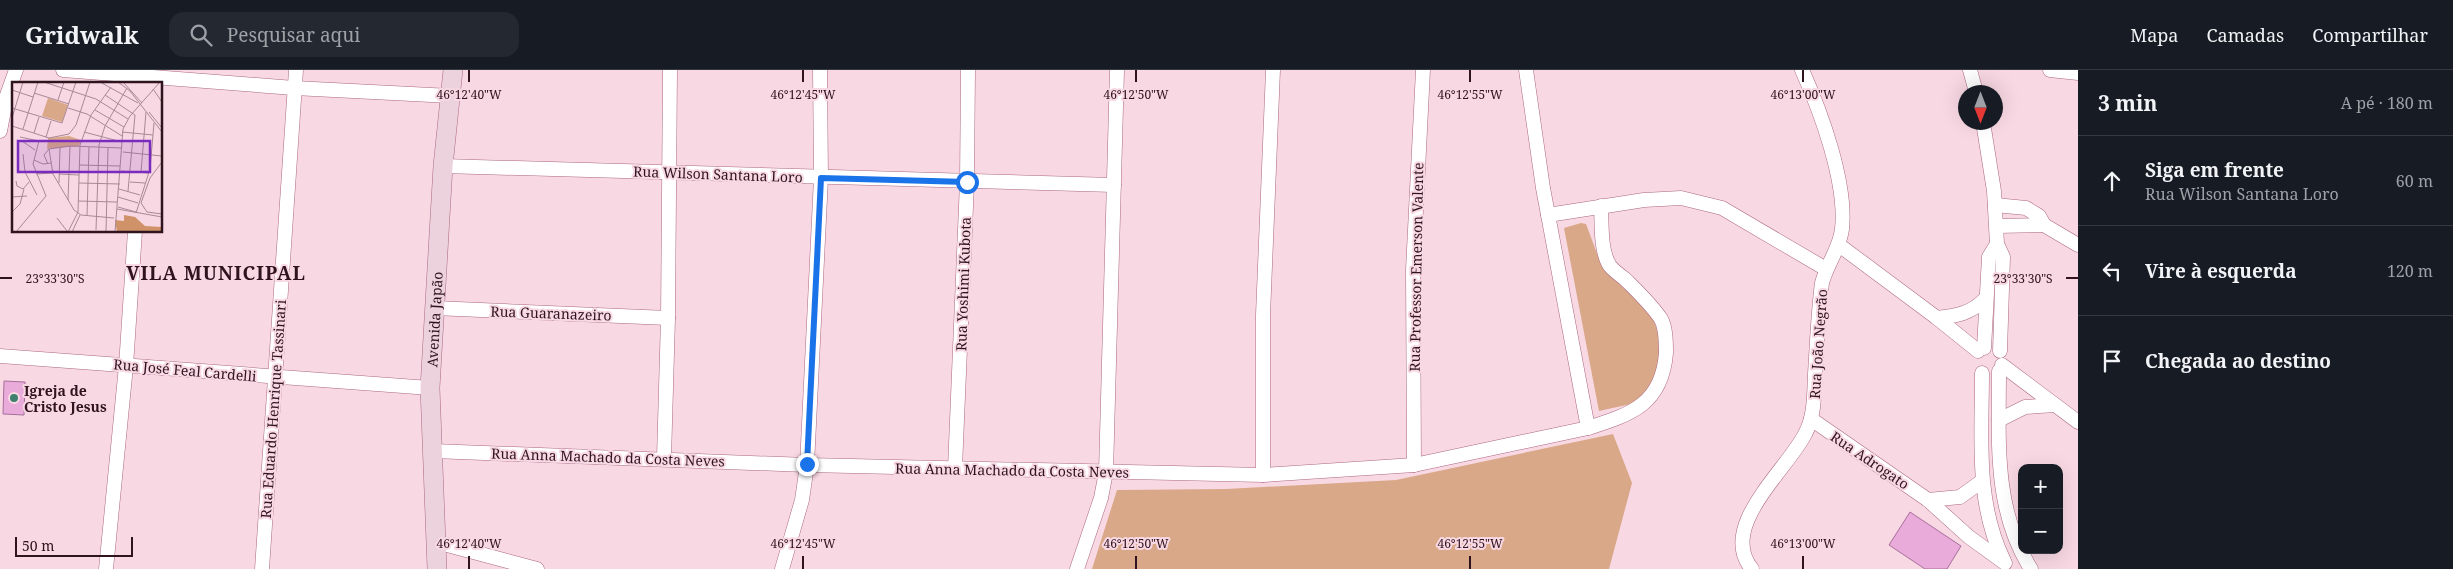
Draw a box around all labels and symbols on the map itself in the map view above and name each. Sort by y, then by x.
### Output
inset map [12,82,162,232]
north arrow [1958,85,2003,130]
text: 46°12'40"W [436,86,502,103]
text: 46°12'45"W [770,86,836,103]
text: 46°12'50"W [1103,86,1169,103]
text: 46°12'55"W [1437,86,1503,103]
text: 46°13'00"W [1770,86,1836,103]
street label: Rua Wilson Santana Loro [633,162,803,186]
street label: Rua Professor Emerson Valente [1405,162,1427,372]
route start [956,171,979,194]
street label: Rua Yoshimi Kubota [951,216,975,351]
district label: VILA MUNICIPAL [126,260,306,286]
text: 23°33'30"S [25,270,85,287]
text: 23°33'30"S [1993,270,2053,287]
street label: Avenida Japão [422,271,446,368]
street label: Rua João Negrão [1805,288,1831,400]
street label: Rua Eduardo Henrique Tassinari [256,299,290,519]
street label: Rua Guaranazeiro [490,301,612,325]
street label: Rua José Feal Cardelli [113,354,258,386]
place label: Igreja de Cristo Jesus [24,381,107,416]
marker: Igreja de Cristo Jesus [8,392,20,404]
street label: Rua Adrogato [1827,427,1913,493]
street label: Rua Anna Machado da Costa Neves [491,443,725,471]
route end [796,453,819,476]
street label: Rua Anna Machado da Costa Neves [895,458,1129,482]
scale bar [15,534,132,557]
text: 46°12'40"W [436,535,502,552]
text: 46°12'45"W [770,535,836,552]
text: 46°12'50"W [1103,535,1169,552]
text: 46°12'55"W [1437,535,1503,552]
text: 46°13'00"W [1770,535,1836,552]

